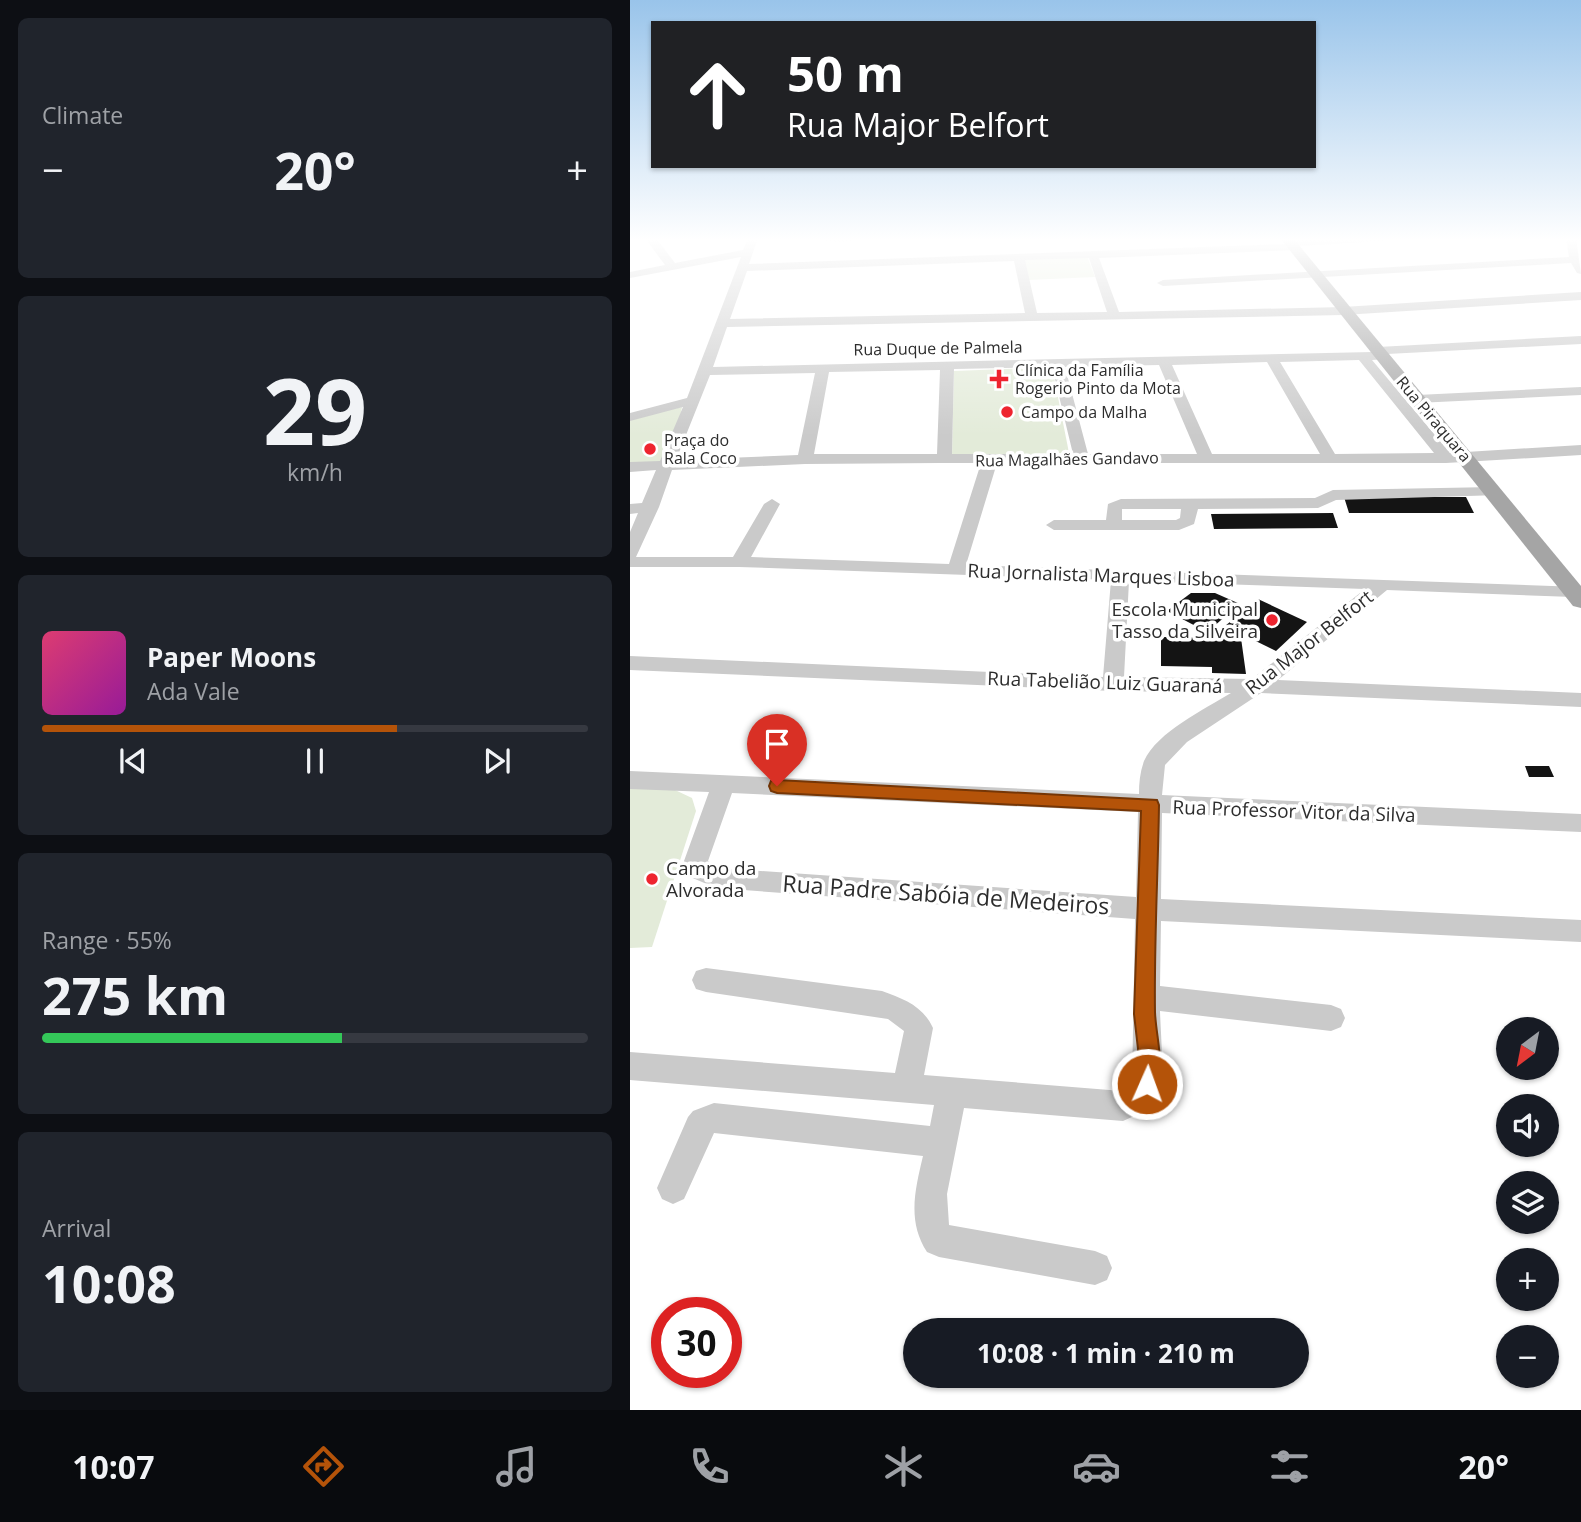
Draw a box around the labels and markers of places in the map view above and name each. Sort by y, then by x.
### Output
place label: Clínica da Família Rogerio Pinto da Mota [1015,359,1181,399]
marker: Clínica da Família Rogerio Pinto da Mota [989,369,1009,389]
place label: Campo da Malha [1021,401,1147,423]
marker: Campo da Malha [999,404,1015,420]
place label: Praça do Rala Coco [664,429,737,469]
marker: Praça do Rala Coco [642,441,658,457]
place label: Escola Municipal Tasso da Silveira [1112,596,1258,644]
marker: Escola Municipal Tasso da Silveira [1264,612,1280,628]
pin [747,714,807,786]
place label: Campo da Alvorada [666,855,756,903]
marker: Campo da Alvorada [644,871,660,887]

